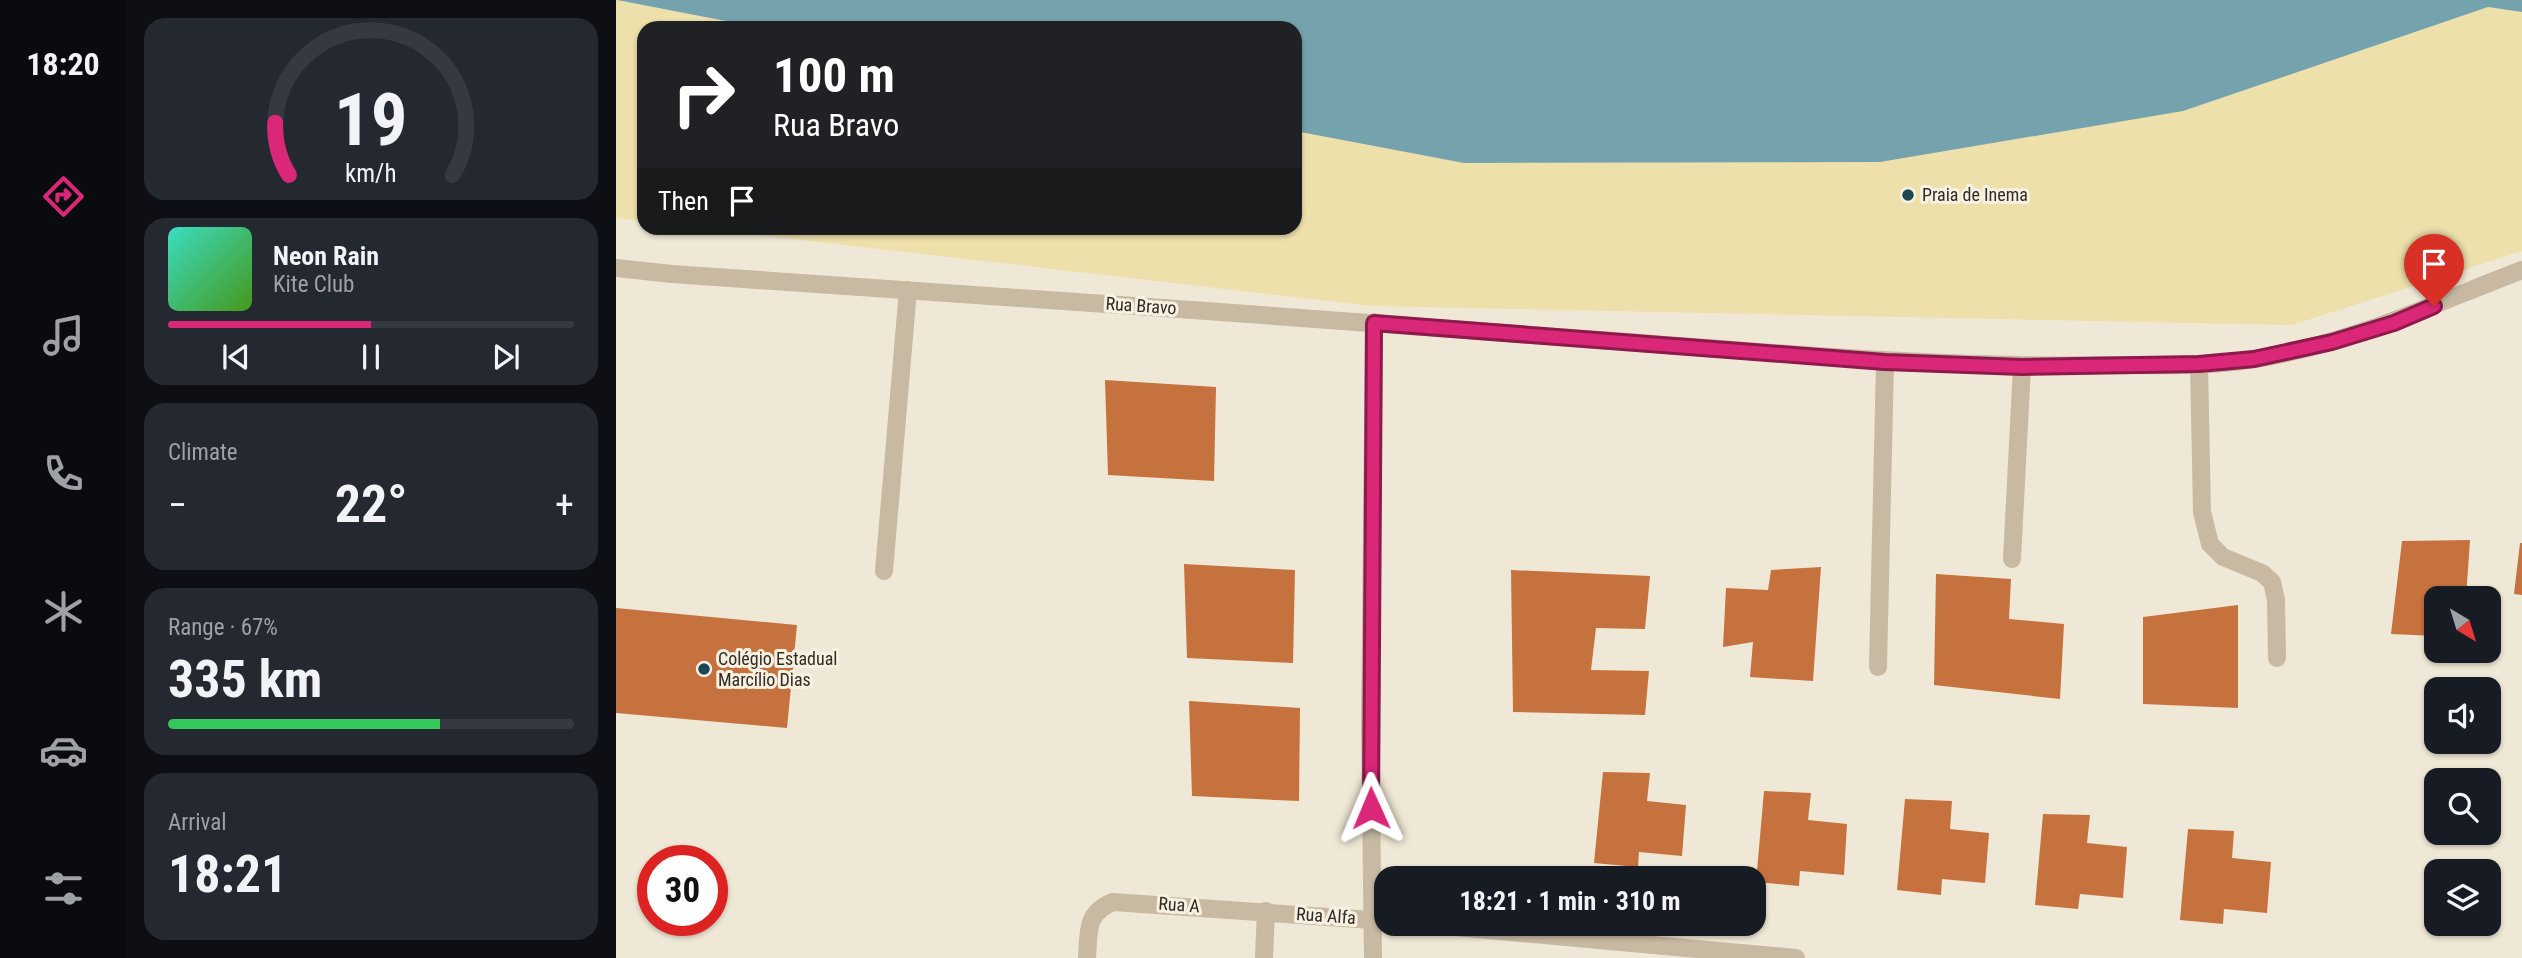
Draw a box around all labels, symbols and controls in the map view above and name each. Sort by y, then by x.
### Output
text: 18:20 [26,45,100,83]
text: 100 m [773,47,895,104]
icon: right [658,49,749,140]
text: 19 [334,77,408,163]
text: Rua Bravo [773,106,899,144]
text: km/h [345,159,397,188]
icon: directions [39,172,88,221]
icon: arrive [723,182,761,220]
place label: Praia de Inema [1922,184,2028,205]
text: Then [658,186,709,216]
marker: Praia de Inema [1900,187,1916,203]
pin [2404,234,2464,306]
text: Neon Rain [273,241,379,271]
icon: arrive [2415,245,2453,283]
text: Kite Club [273,271,354,298]
street label: Rua Bravo [1105,293,1177,318]
icon: music [39,311,88,360]
icon: previous [217,338,255,376]
icon: pause [352,338,390,376]
icon: next [487,338,525,376]
text: Climate [168,439,238,466]
icon: phone [39,449,88,498]
text: 22° [335,474,407,535]
text: − [168,483,187,527]
text: + [555,483,574,527]
north arrow [2424,586,2501,663]
map controls [2424,586,2501,936]
icon: climate [39,587,88,636]
text: Range · 67% [168,614,278,641]
place label: Colégio Estadual Marcílio Dias [718,648,837,690]
text: 335 km [168,649,322,710]
marker: Colégio Estadual Marcílio Dias [696,661,712,677]
button: sound [2424,677,2501,754]
icon: car [39,726,88,775]
button: search [2424,768,2501,845]
position arrow [1334,771,1408,845]
text: Arrival [168,809,227,836]
text: 18:21 [168,844,287,905]
speed limit sign: 30 [637,845,728,936]
button: layers [2424,859,2501,936]
icon: filters [39,864,88,913]
text: 18:21 · 1 min · 310 m [1460,886,1680,916]
street label: Rua A [1158,893,1201,916]
street label: Rua Alfa [1295,903,1357,928]

